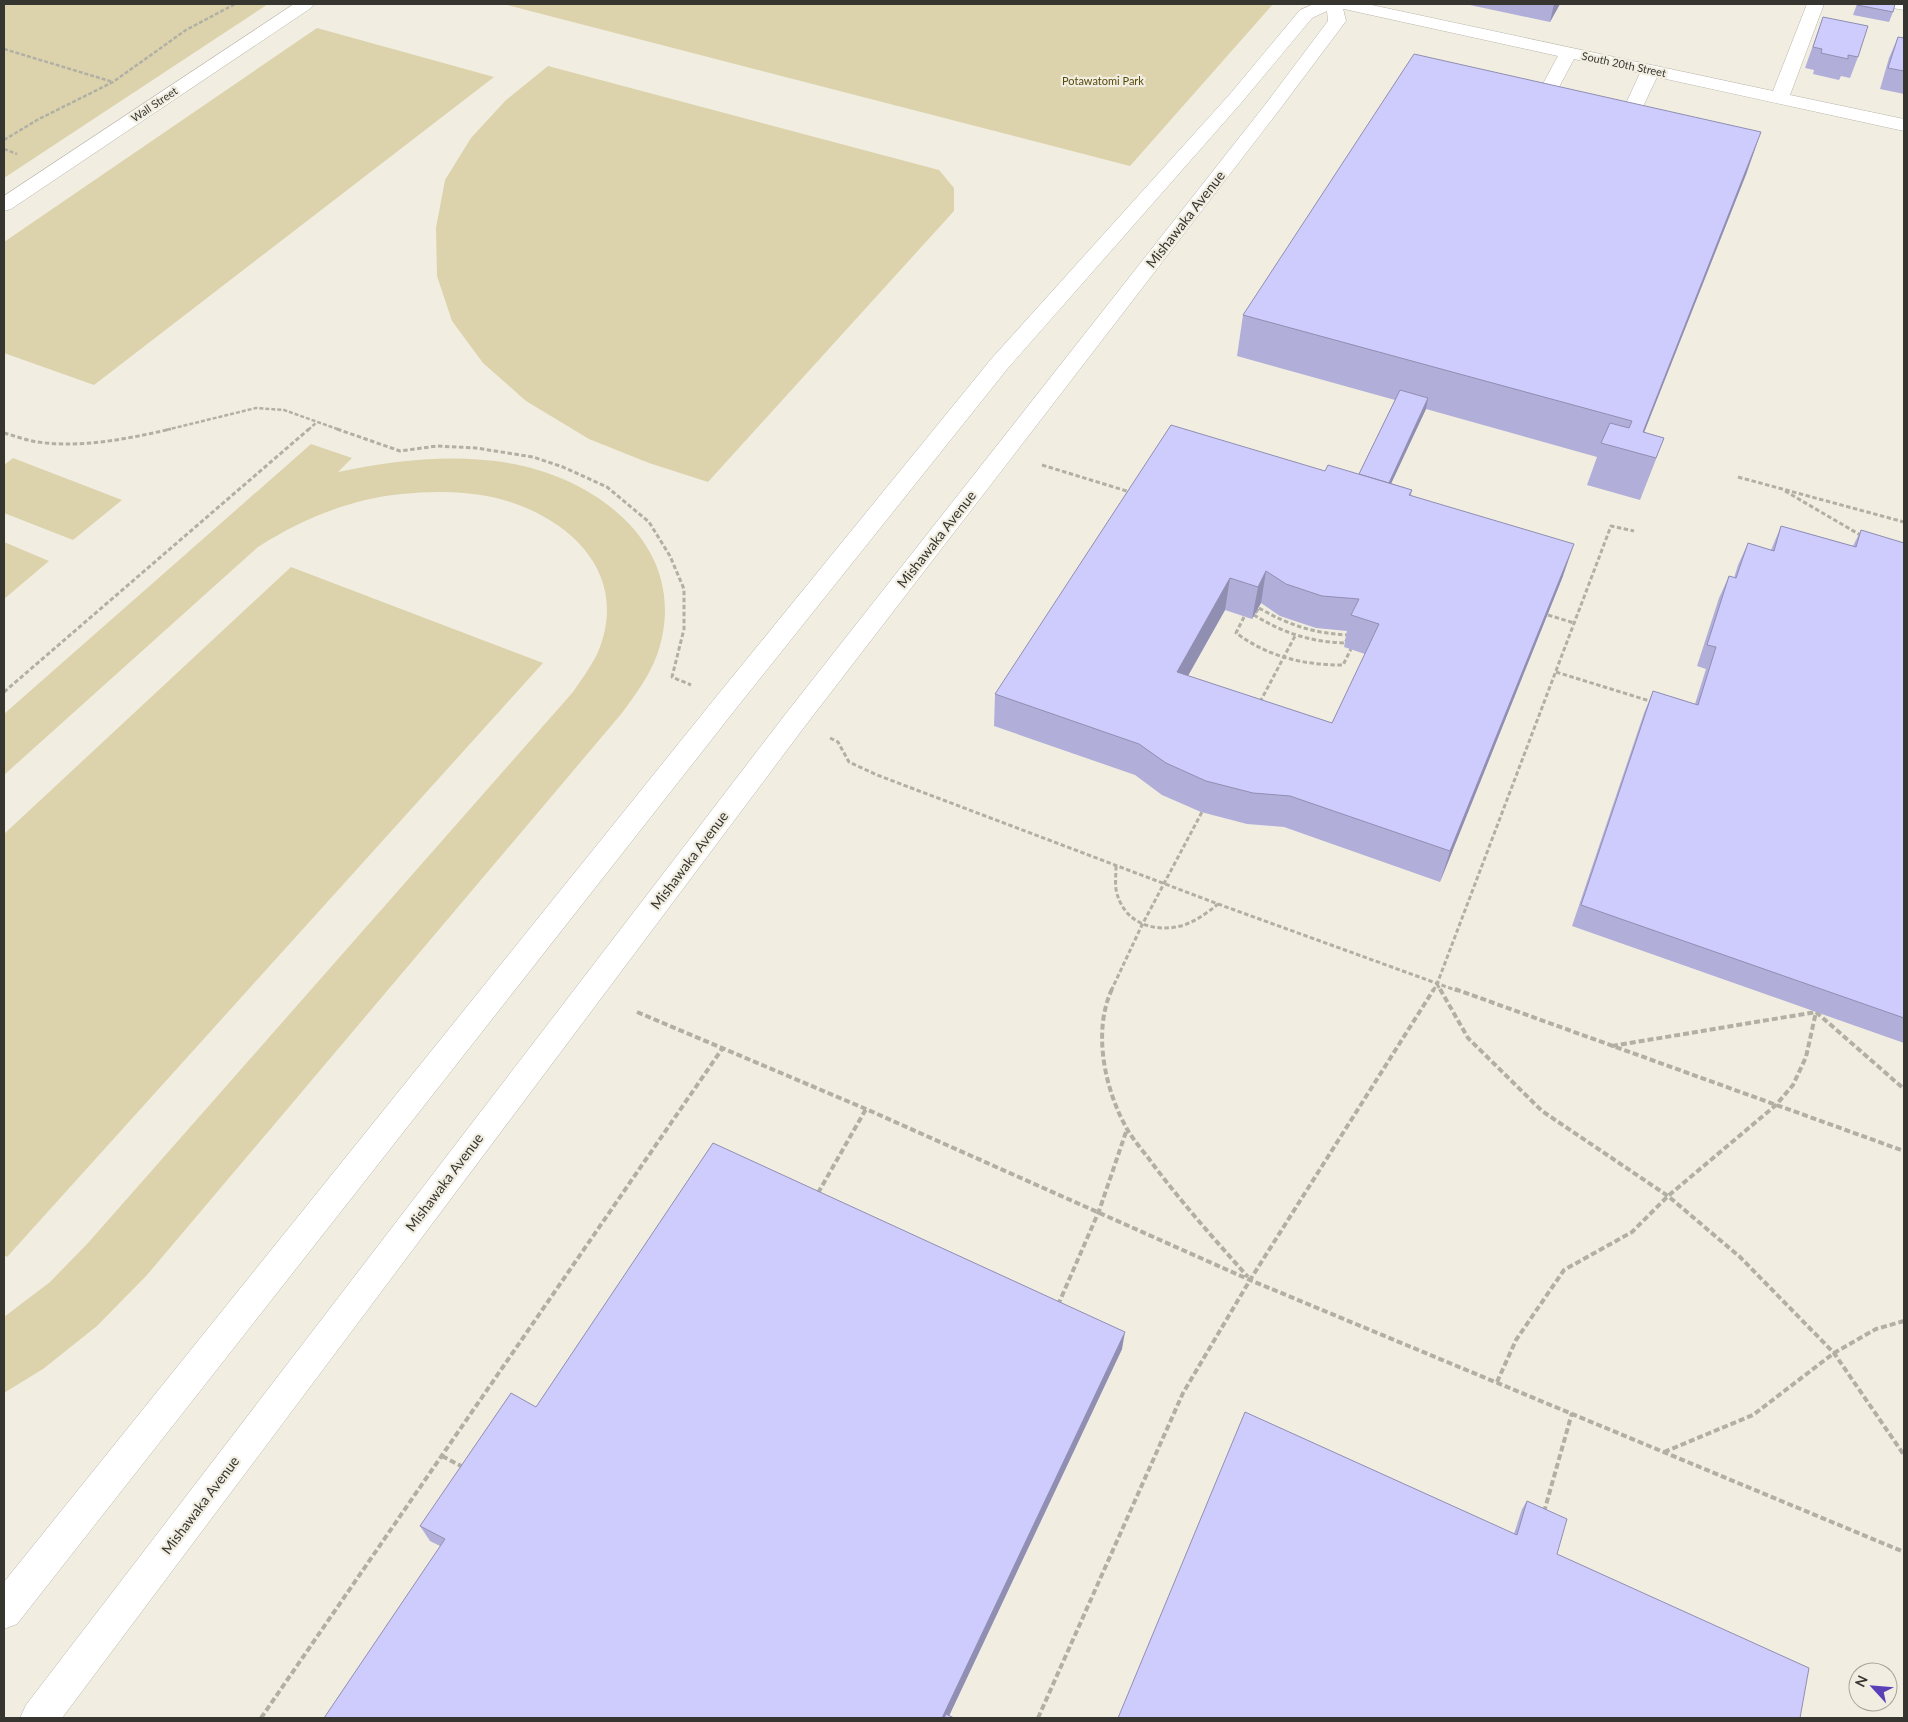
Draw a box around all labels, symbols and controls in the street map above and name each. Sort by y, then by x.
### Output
street label: South 20th Street [1581,49,1667,79]
park label: Potawatomi Park [1062,74,1144,87]
street label: Wall Street [128,84,180,124]
street label: Mishawaka Avenue [1142,167,1228,271]
street label: Mishawaka Avenue [893,487,979,591]
street label: Mishawaka Avenue [647,808,731,912]
street label: Mishawaka Avenue [402,1130,486,1234]
street label: Mishawaka Avenue [158,1453,242,1557]
north arrow [1848,1662,1898,1712]
text: N [1851,1673,1871,1690]

